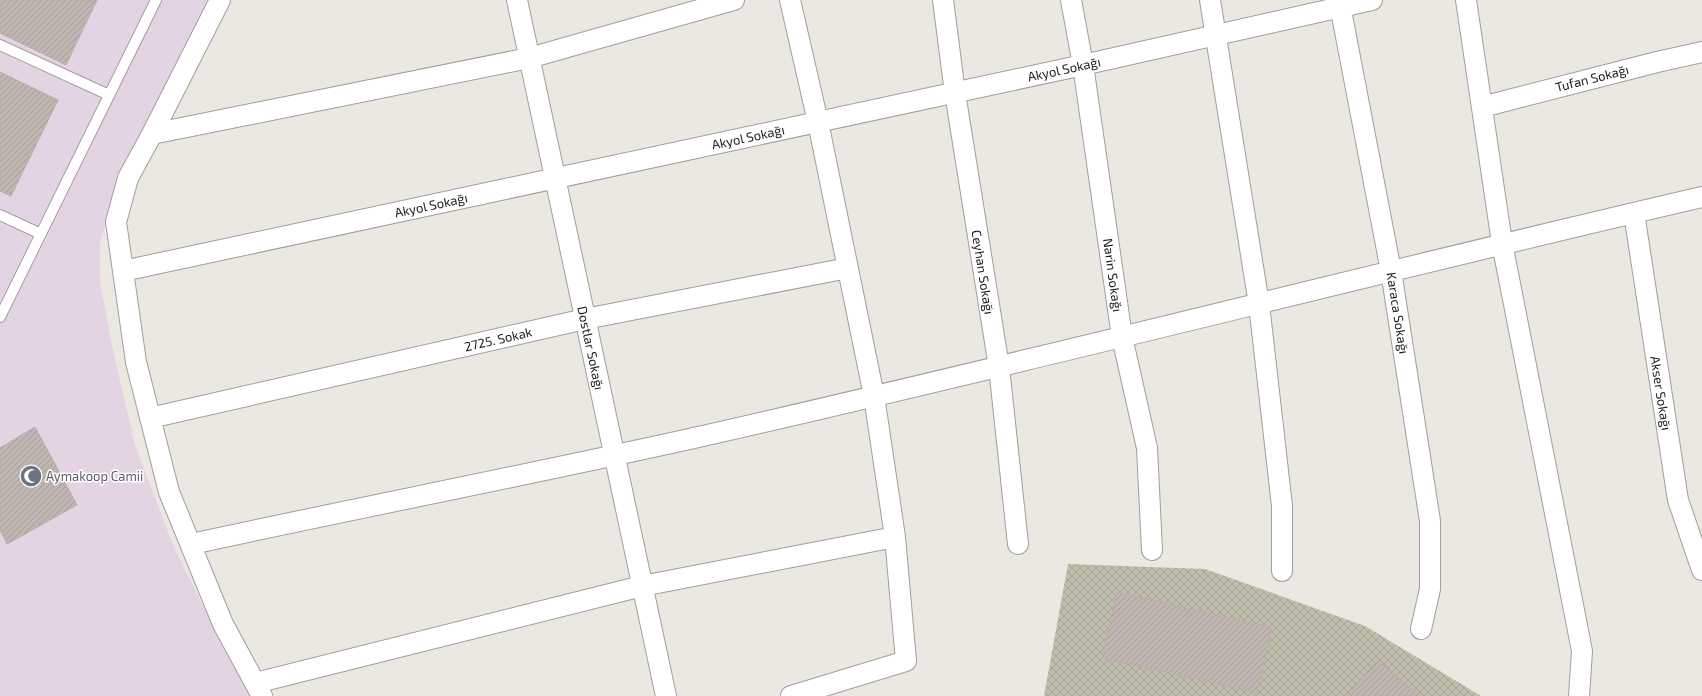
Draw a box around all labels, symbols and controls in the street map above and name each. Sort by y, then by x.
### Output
street label: Akyol Sokağı [1026,53,1102,85]
street label: Tufan Sokağı [1554,61,1630,95]
street label: Akyol Sokağı [710,121,786,153]
street label: Akyol Sokağı [393,189,469,221]
street label: Ceyhan Sokağı [968,229,998,315]
street label: Narin Sokağı [1100,237,1126,313]
street label: Karaca Sokağı [1384,271,1412,355]
street label: Dostlar Sokağı [574,305,608,391]
street label: 2725. Sokak [463,323,534,355]
street label: Akser Sokağı [1647,355,1675,431]
mosque icon: Aymakoop Camii [18,463,44,489]
place label: Aymakoop Camii [46,468,143,484]

